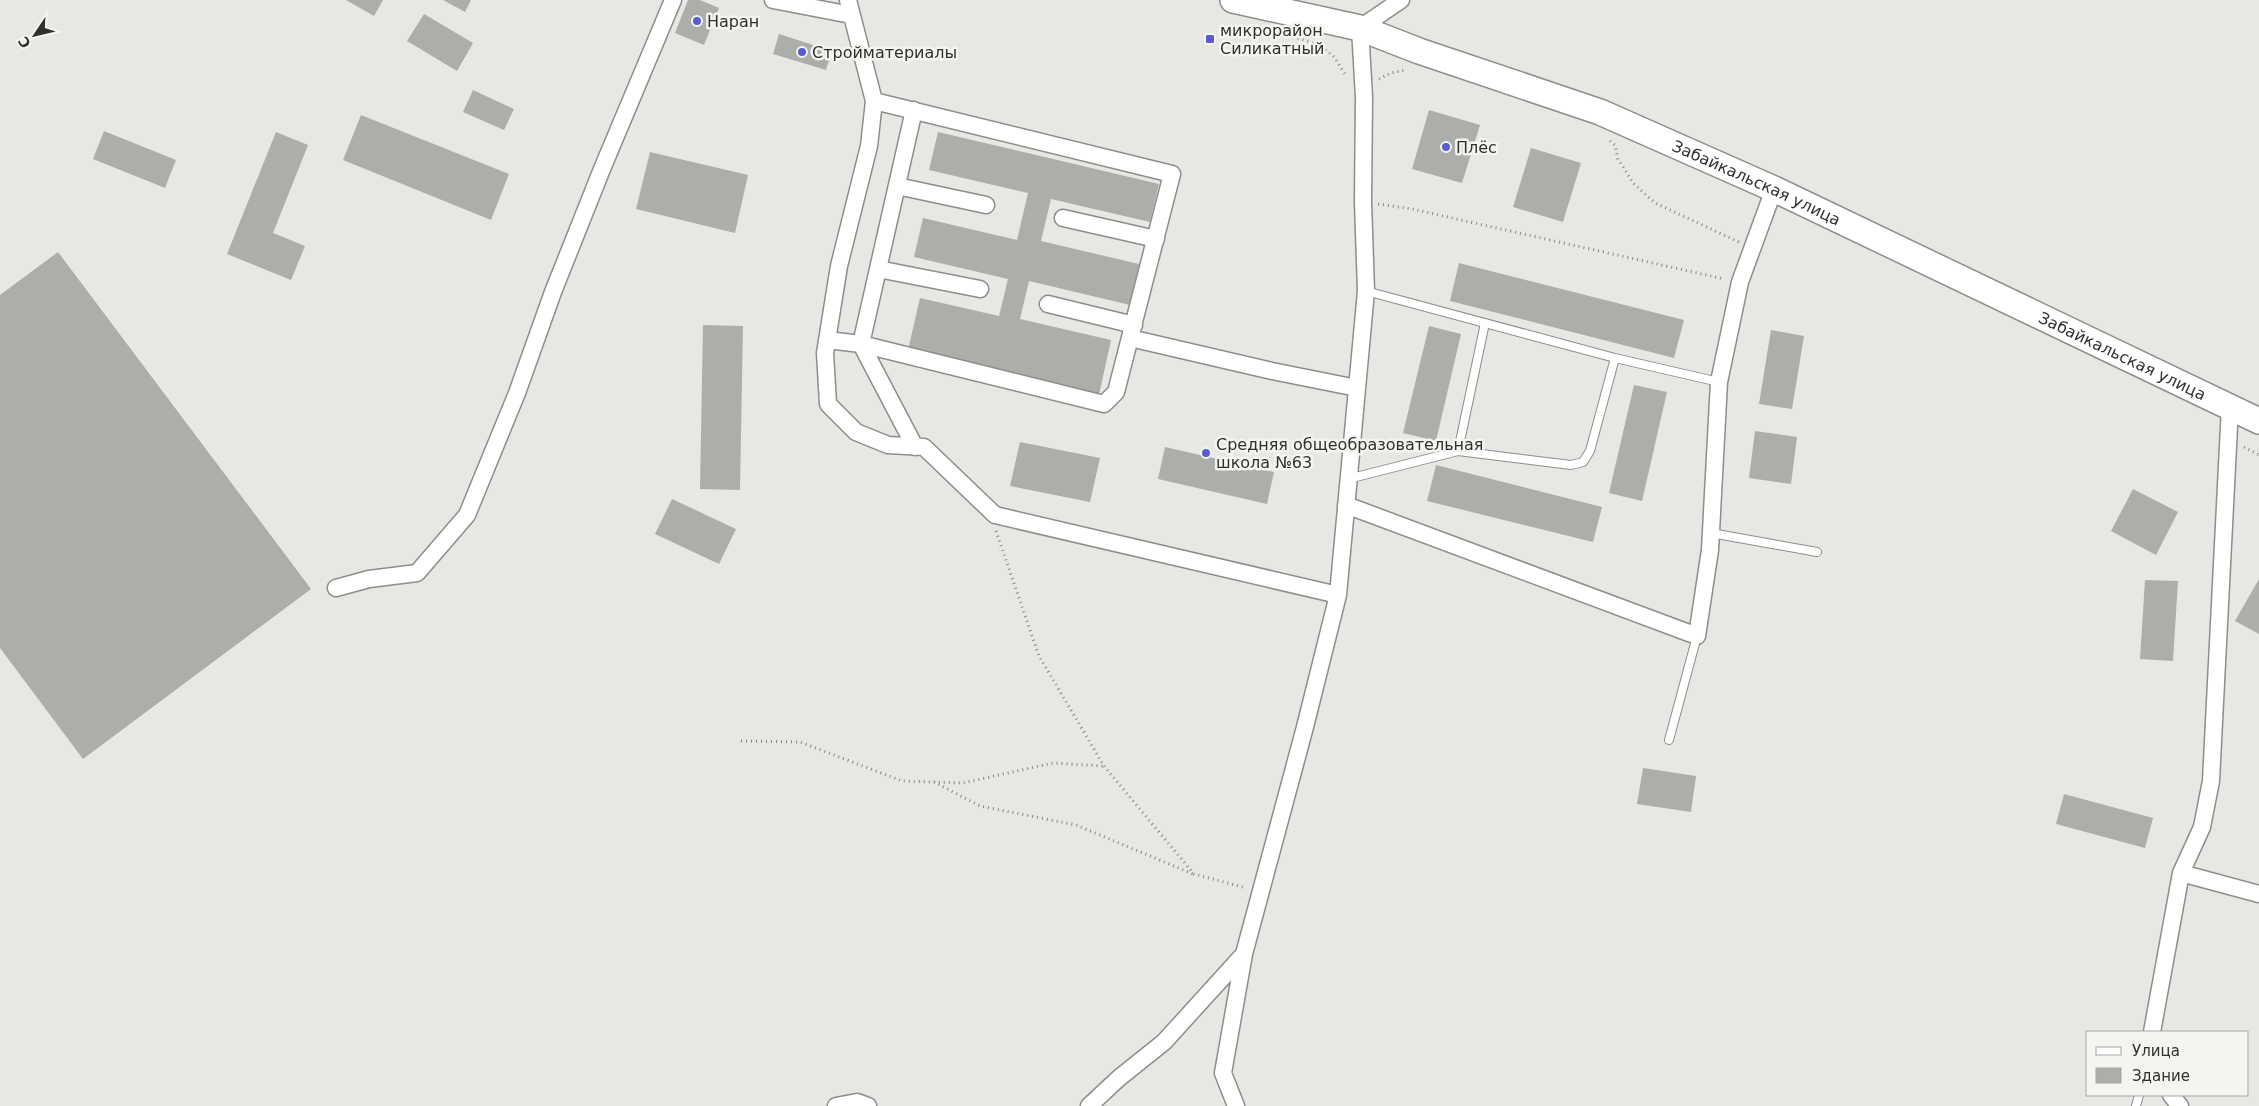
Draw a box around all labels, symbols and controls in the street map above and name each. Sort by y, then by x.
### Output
north arrow [10,10,60,60]
place label: Наран [707,12,759,31]
marker: Наран [691,15,703,27]
place label: микрорайон Силикатный [1220,21,1324,58]
marker: микрорайон Силикатный [1204,33,1216,45]
text: С [15,34,34,51]
place label: Стройматериалы [812,43,957,62]
marker: Стройматериалы [796,46,808,58]
street label: Забайкальская улица [1669,136,1844,229]
place label: Плёс [1456,138,1497,157]
marker: Плёс [1440,141,1452,153]
street label: Забайкальская улица [2036,308,2209,404]
place label: Средняя общеобразовательная школа №63 [1216,435,1483,472]
marker: Средняя общеобразовательная школа №63 [1200,447,1212,459]
legend [2086,1031,2249,1096]
text: Улица [2132,1042,2180,1060]
text: Здание [2132,1067,2190,1085]

